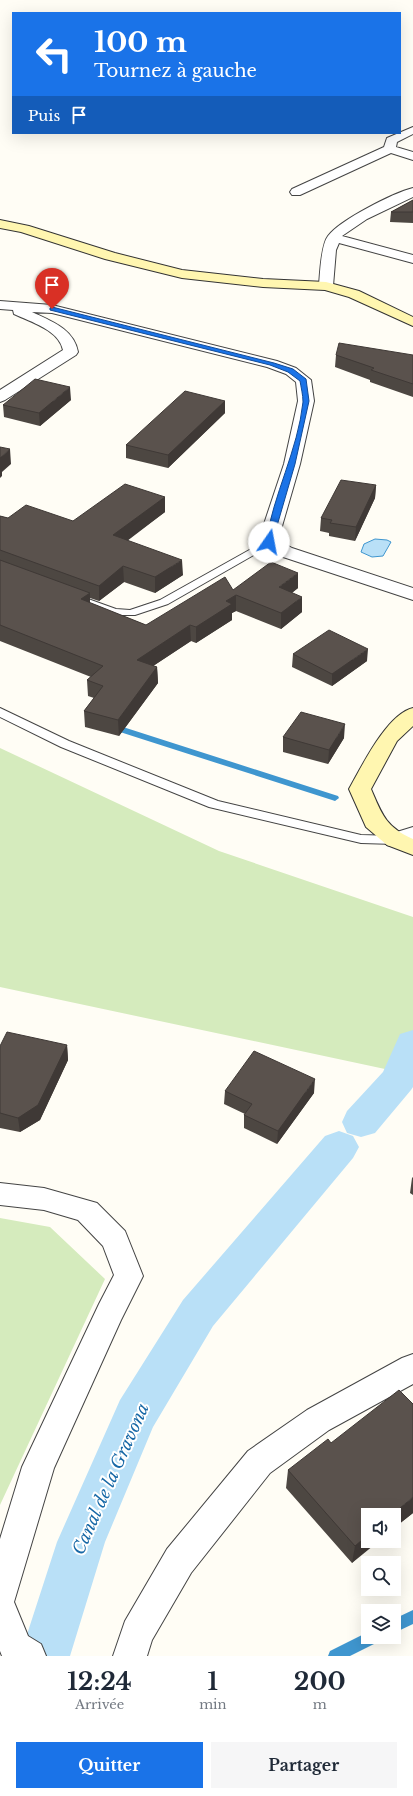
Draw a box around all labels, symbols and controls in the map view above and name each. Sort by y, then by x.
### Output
text: 100 m [94,25,187,60]
icon: left [28,28,80,80]
text: Tournez à gauche [94,60,257,82]
icon: arrive [68,104,90,126]
text: Puis [28,106,60,125]
pin [35,268,69,309]
icon: arrive [41,274,63,296]
position arrow [248,521,290,563]
water label: Canal de la Gravona [68,1400,154,1558]
map controls [361,1508,401,1644]
button: sound [361,1508,401,1548]
button: search [361,1556,401,1596]
button: layers [361,1604,401,1644]
text: 12:24 [67,1667,132,1696]
text: 1 [208,1667,218,1696]
text: 200 [294,1667,346,1696]
text: Arrivée [75,1696,124,1713]
text: min [199,1696,226,1713]
text: m [313,1696,327,1713]
button: Quitter [16,1742,203,1788]
button: Partager [211,1742,397,1788]

